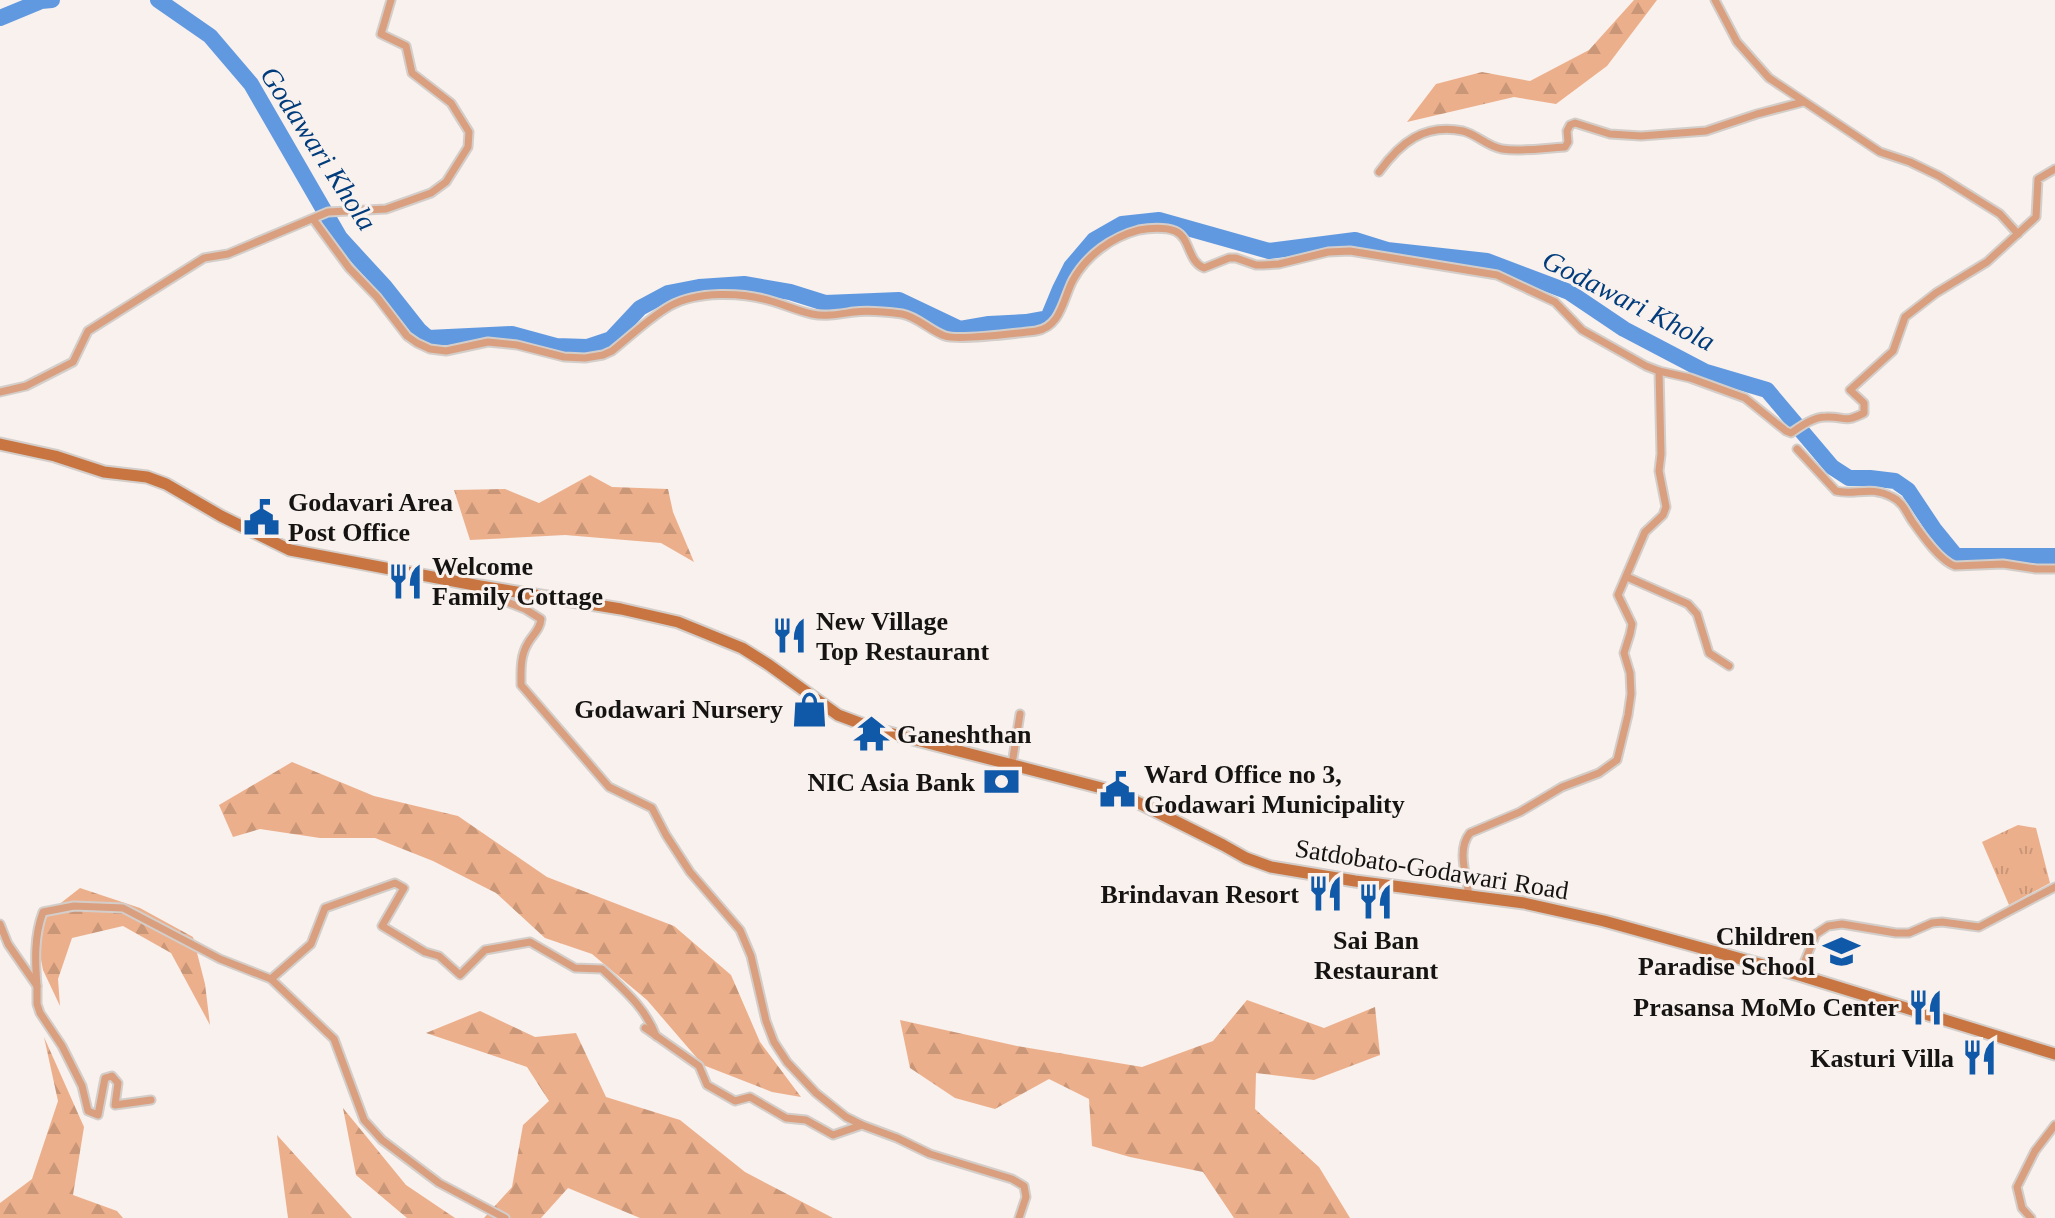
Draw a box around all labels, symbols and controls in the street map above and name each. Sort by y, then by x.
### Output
water label: Godawari Khola [254,61,383,236]
water label: Godawari Khola [1538,244,1720,357]
place label: Godavari Area Post Office [288,488,453,547]
public building icon: Godavari Area Post Office [243,498,281,536]
place label: Welcome Family Cottage [432,552,603,611]
restaurant icon: Welcome Family Cottage [387,562,425,600]
place label: New Village Top Restaurant [816,607,989,666]
restaurant icon: New Village Top Restaurant [771,617,809,655]
shop icon: Godawari Nursery [790,690,828,728]
place label: Godawari Nursery [574,695,783,724]
temple icon: Ganeshthan [852,715,890,753]
place label: Ganeshthan [897,720,1032,749]
place label: Ward Office no 3, Godawari Municipality [1144,760,1405,819]
bank icon: NIC Asia Bank [982,763,1020,801]
place label: NIC Asia Bank [807,768,976,797]
public building icon: Ward Office no 3, Godawari Municipality [1099,770,1137,808]
street label: Satdobato-Godawari Road [1293,834,1571,905]
restaurant icon: Brindavan Resort [1306,875,1344,913]
place label: Brindavan Resort [1100,880,1299,909]
restaurant icon: Sai Ban Restaurant [1357,882,1395,920]
place label: Children Paradise School [1638,922,1816,981]
place label: Sai Ban Restaurant [1314,926,1438,985]
school or university icon: Children Paradise School [1822,932,1860,970]
restaurant icon: Prasansa MoMo Center [1906,988,1944,1026]
place label: Prasansa MoMo Center [1633,993,1899,1022]
restaurant icon: Kasturi Villa [1961,1039,1999,1077]
place label: Kasturi Villa [1810,1044,1954,1073]

